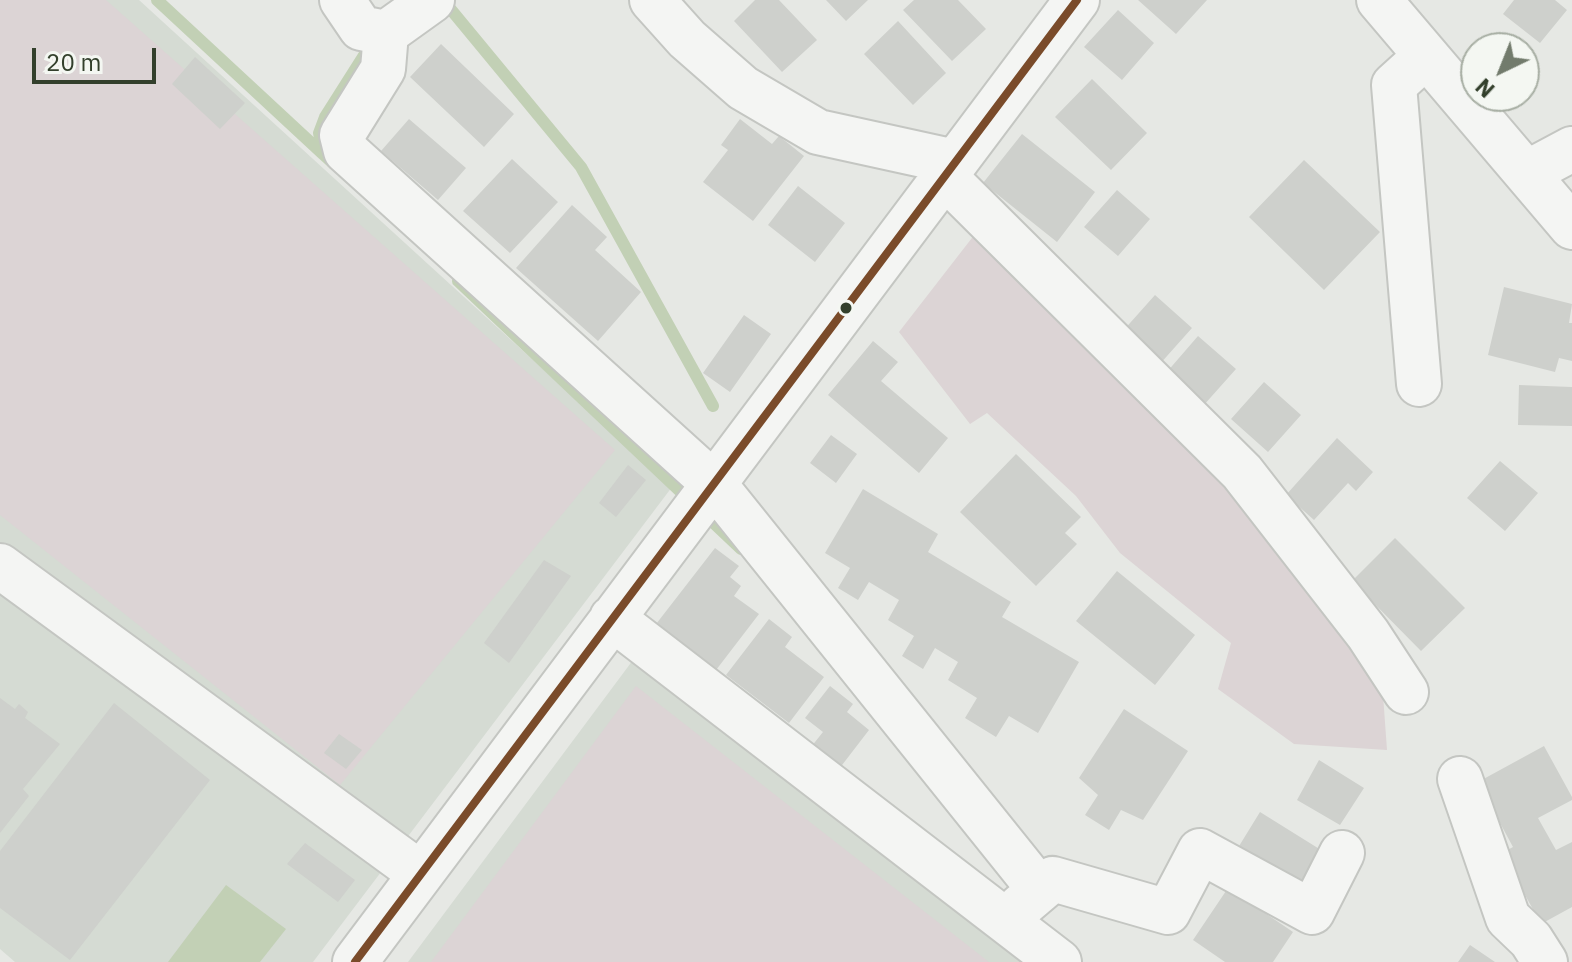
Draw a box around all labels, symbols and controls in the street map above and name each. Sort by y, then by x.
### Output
scale bar [36,32,160,82]
north arrow [1460,32,1540,112]
text: 20 m [46,46,101,78]
text: N [1469,72,1500,104]
unlabelled marker [838,300,854,316]

